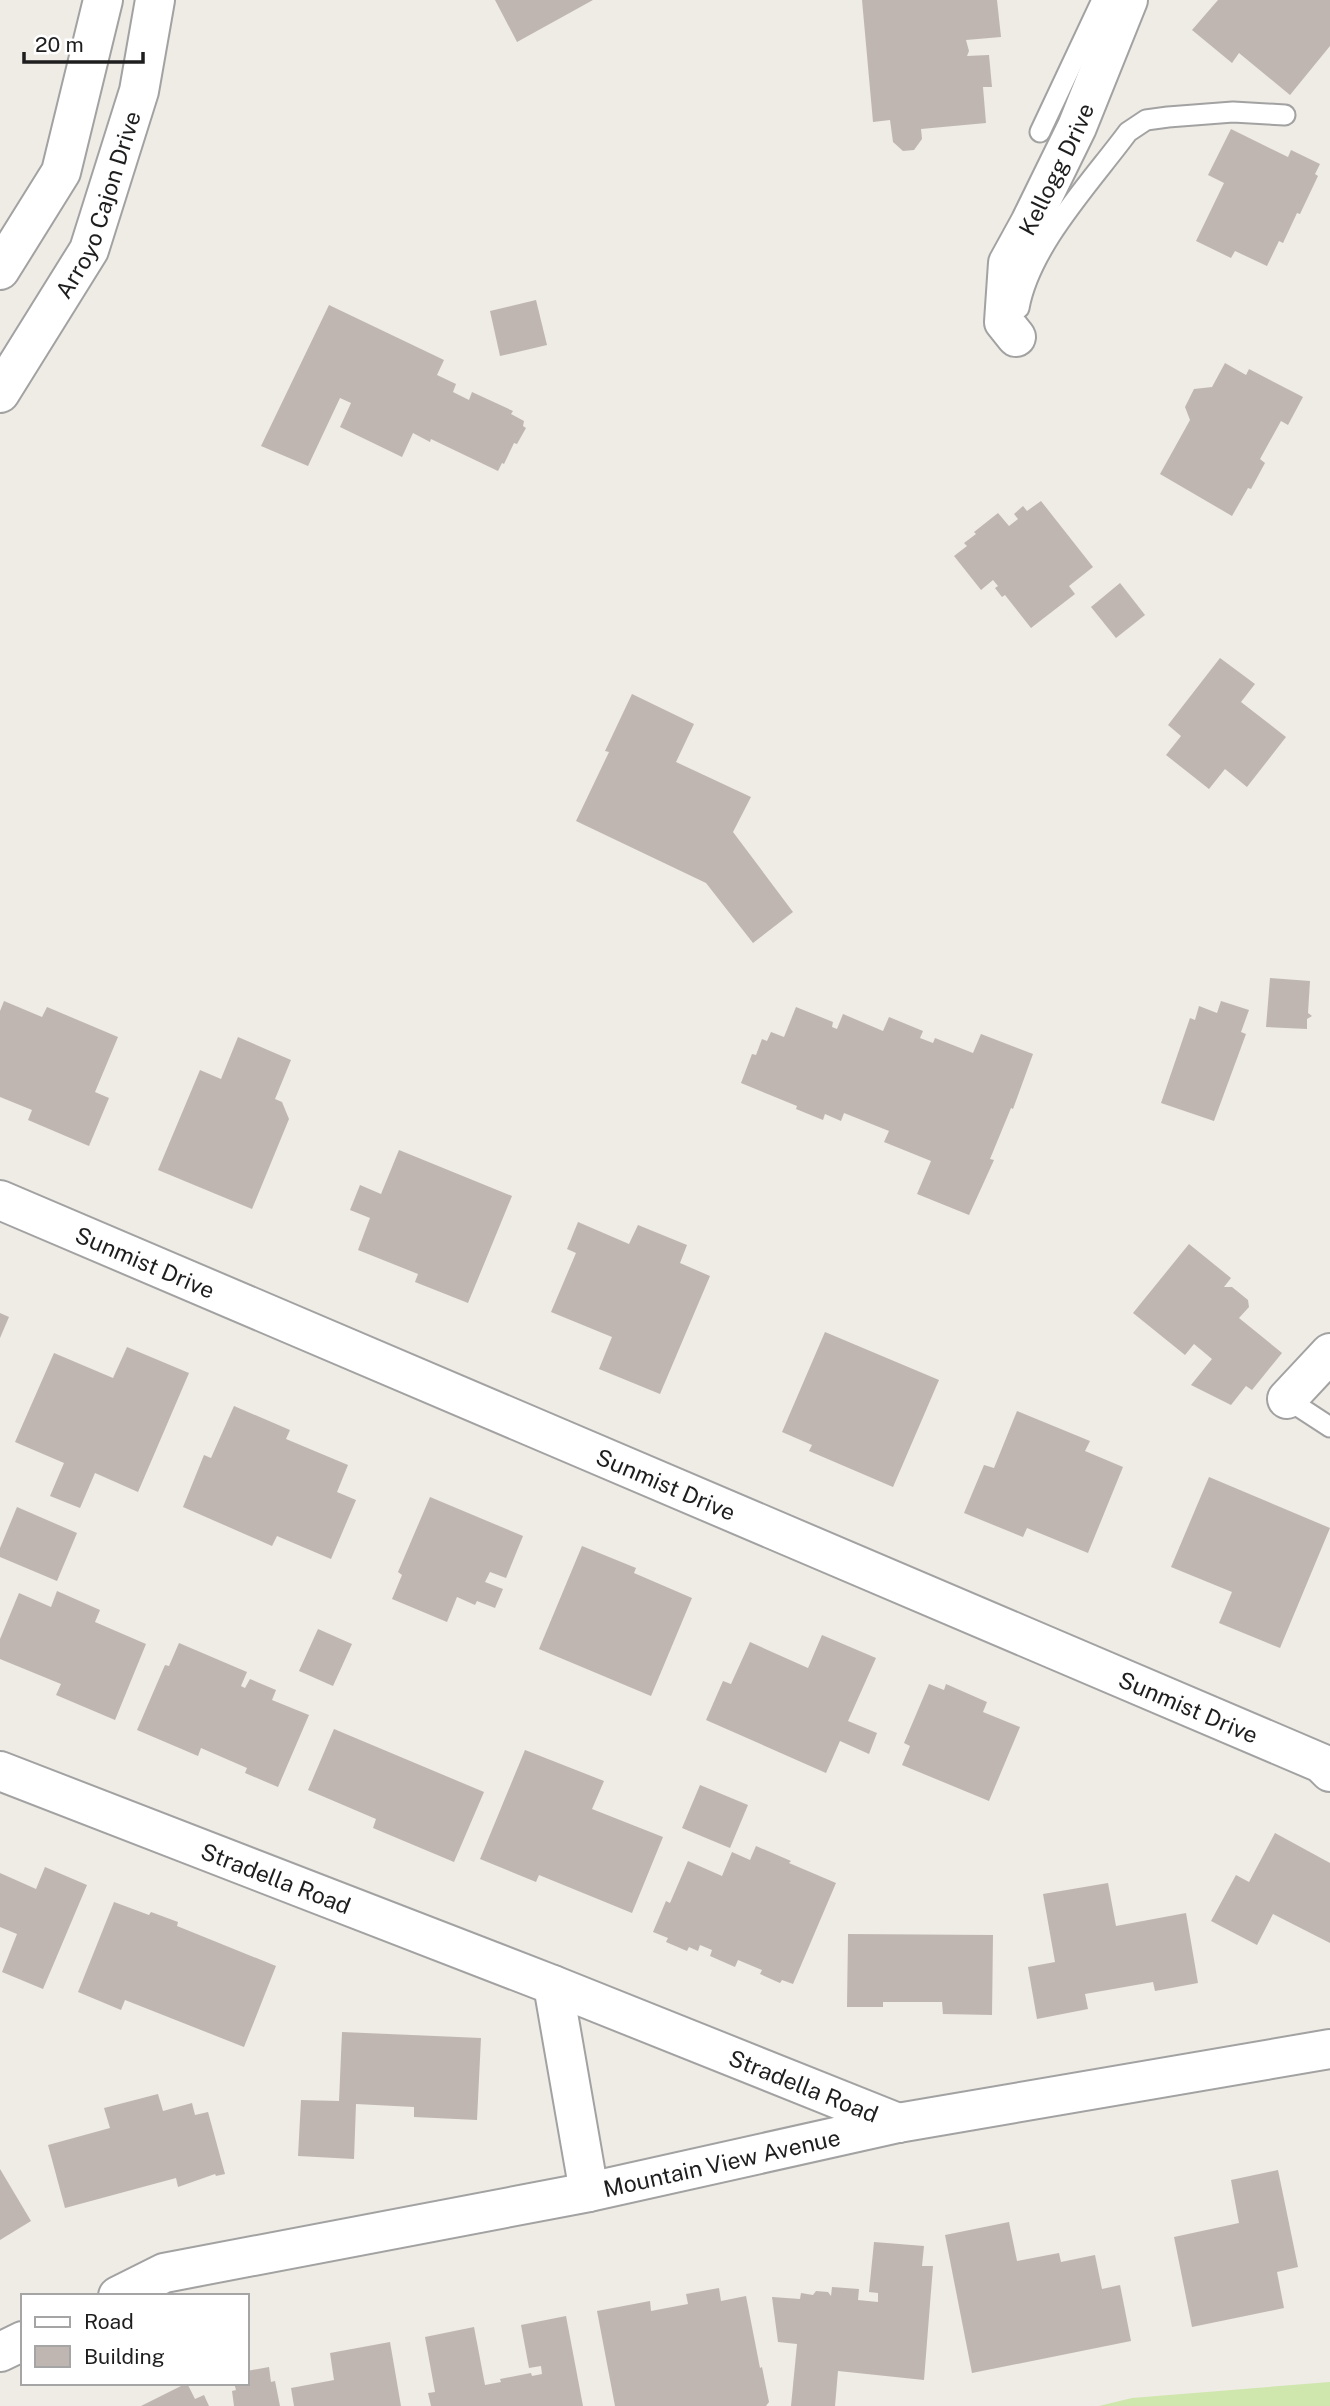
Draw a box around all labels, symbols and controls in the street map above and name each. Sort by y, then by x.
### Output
scale bar [24,21,144,65]
text: 20 m [35,32,84,57]
street label: Kellogg Drive [1013,99,1099,240]
street label: Arroyo Cajon Drive [49,108,145,303]
street label: Sunmist Drive [72,1220,219,1304]
street label: Sunmist Drive [592,1442,740,1525]
street label: Sunmist Drive [1115,1665,1262,1748]
street label: Stradella Road [197,1837,355,1919]
street label: Stradella Road [725,2043,882,2127]
street label: Mountain View Avenue [601,2123,843,2202]
legend [21,2294,248,2385]
text: Road [84,2309,134,2334]
text: Building [84,2344,165,2369]

